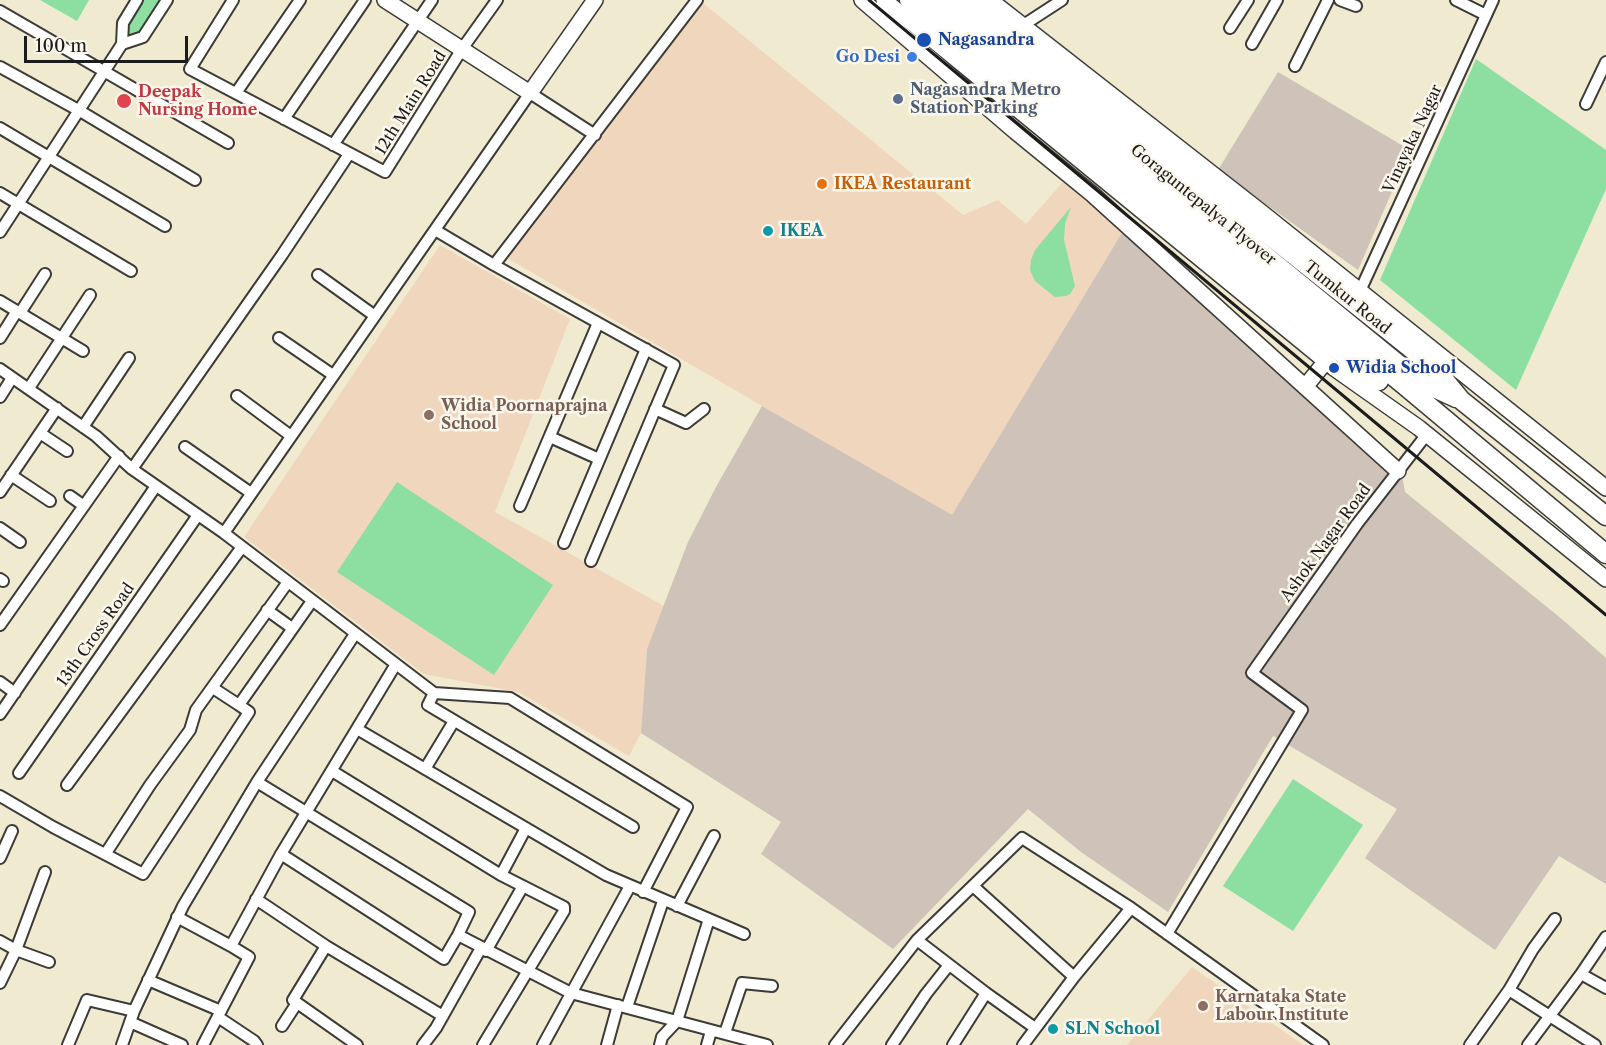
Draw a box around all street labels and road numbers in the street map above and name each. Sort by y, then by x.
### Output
street label: 12th Main Road [371,47,451,159]
street label: Vinayaka Nagar [1379,82,1447,196]
street label: Goraguntepalya Flyover [1126,140,1280,270]
street label: Tumkur Road [1300,257,1394,339]
street label: Ashok Nagar Road [1277,480,1375,606]
street label: 13th Cross Road [53,580,139,690]

